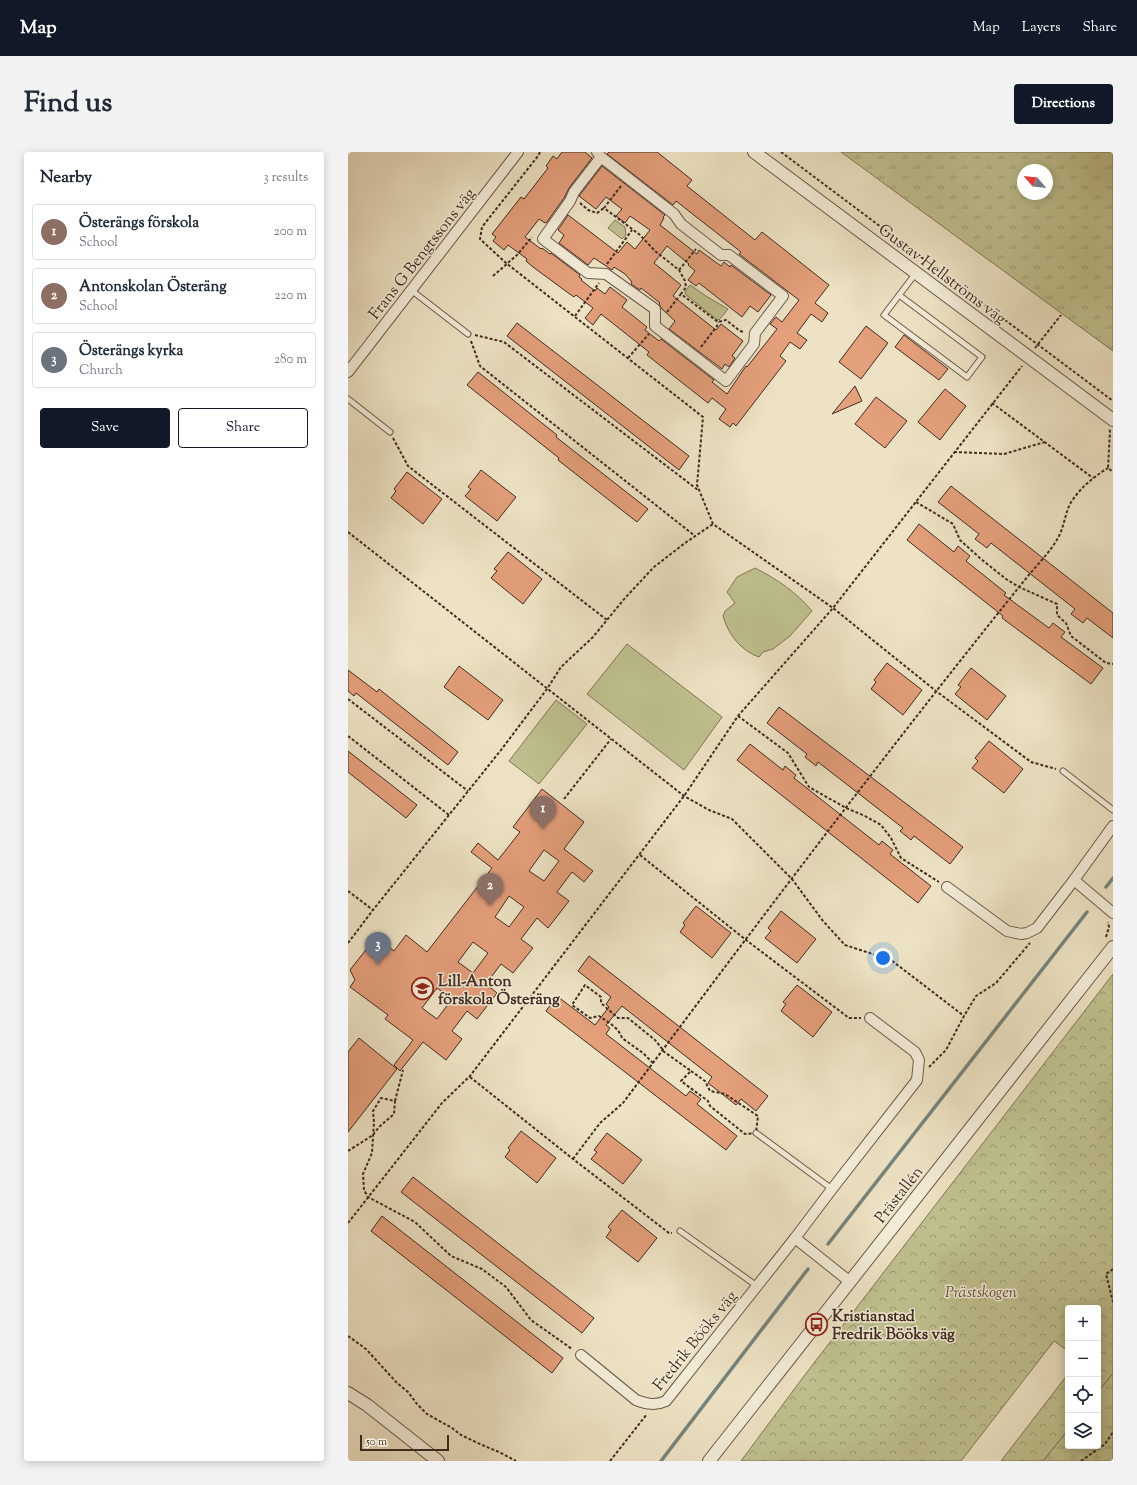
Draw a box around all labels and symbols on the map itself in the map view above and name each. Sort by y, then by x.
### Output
north arrow [1017,164,1053,200]
street label: Frans G Bengtssons väg [364,184,482,325]
street label: Gustav Hellströms väg [873,219,1010,331]
pin: 1 [530,796,556,829]
pin: 2 [477,873,503,906]
pin: 3 [365,932,391,965]
your location [873,948,893,968]
place label: Lill-Anton förskola Österäng [438,971,560,1012]
school or university icon: Lill-Anton förskola Österäng [410,976,436,1002]
street label: Prästallén [870,1162,930,1229]
park label: Prästskogen [945,1282,1018,1305]
street label: Fredrik Bööks väg [648,1286,744,1397]
place label: Kristianstad Fredrik Bööks väg [832,1306,955,1347]
bus stop icon: Kristianstad Fredrik Bööks väg [803,1311,829,1337]
scale bar [360,1433,449,1452]

